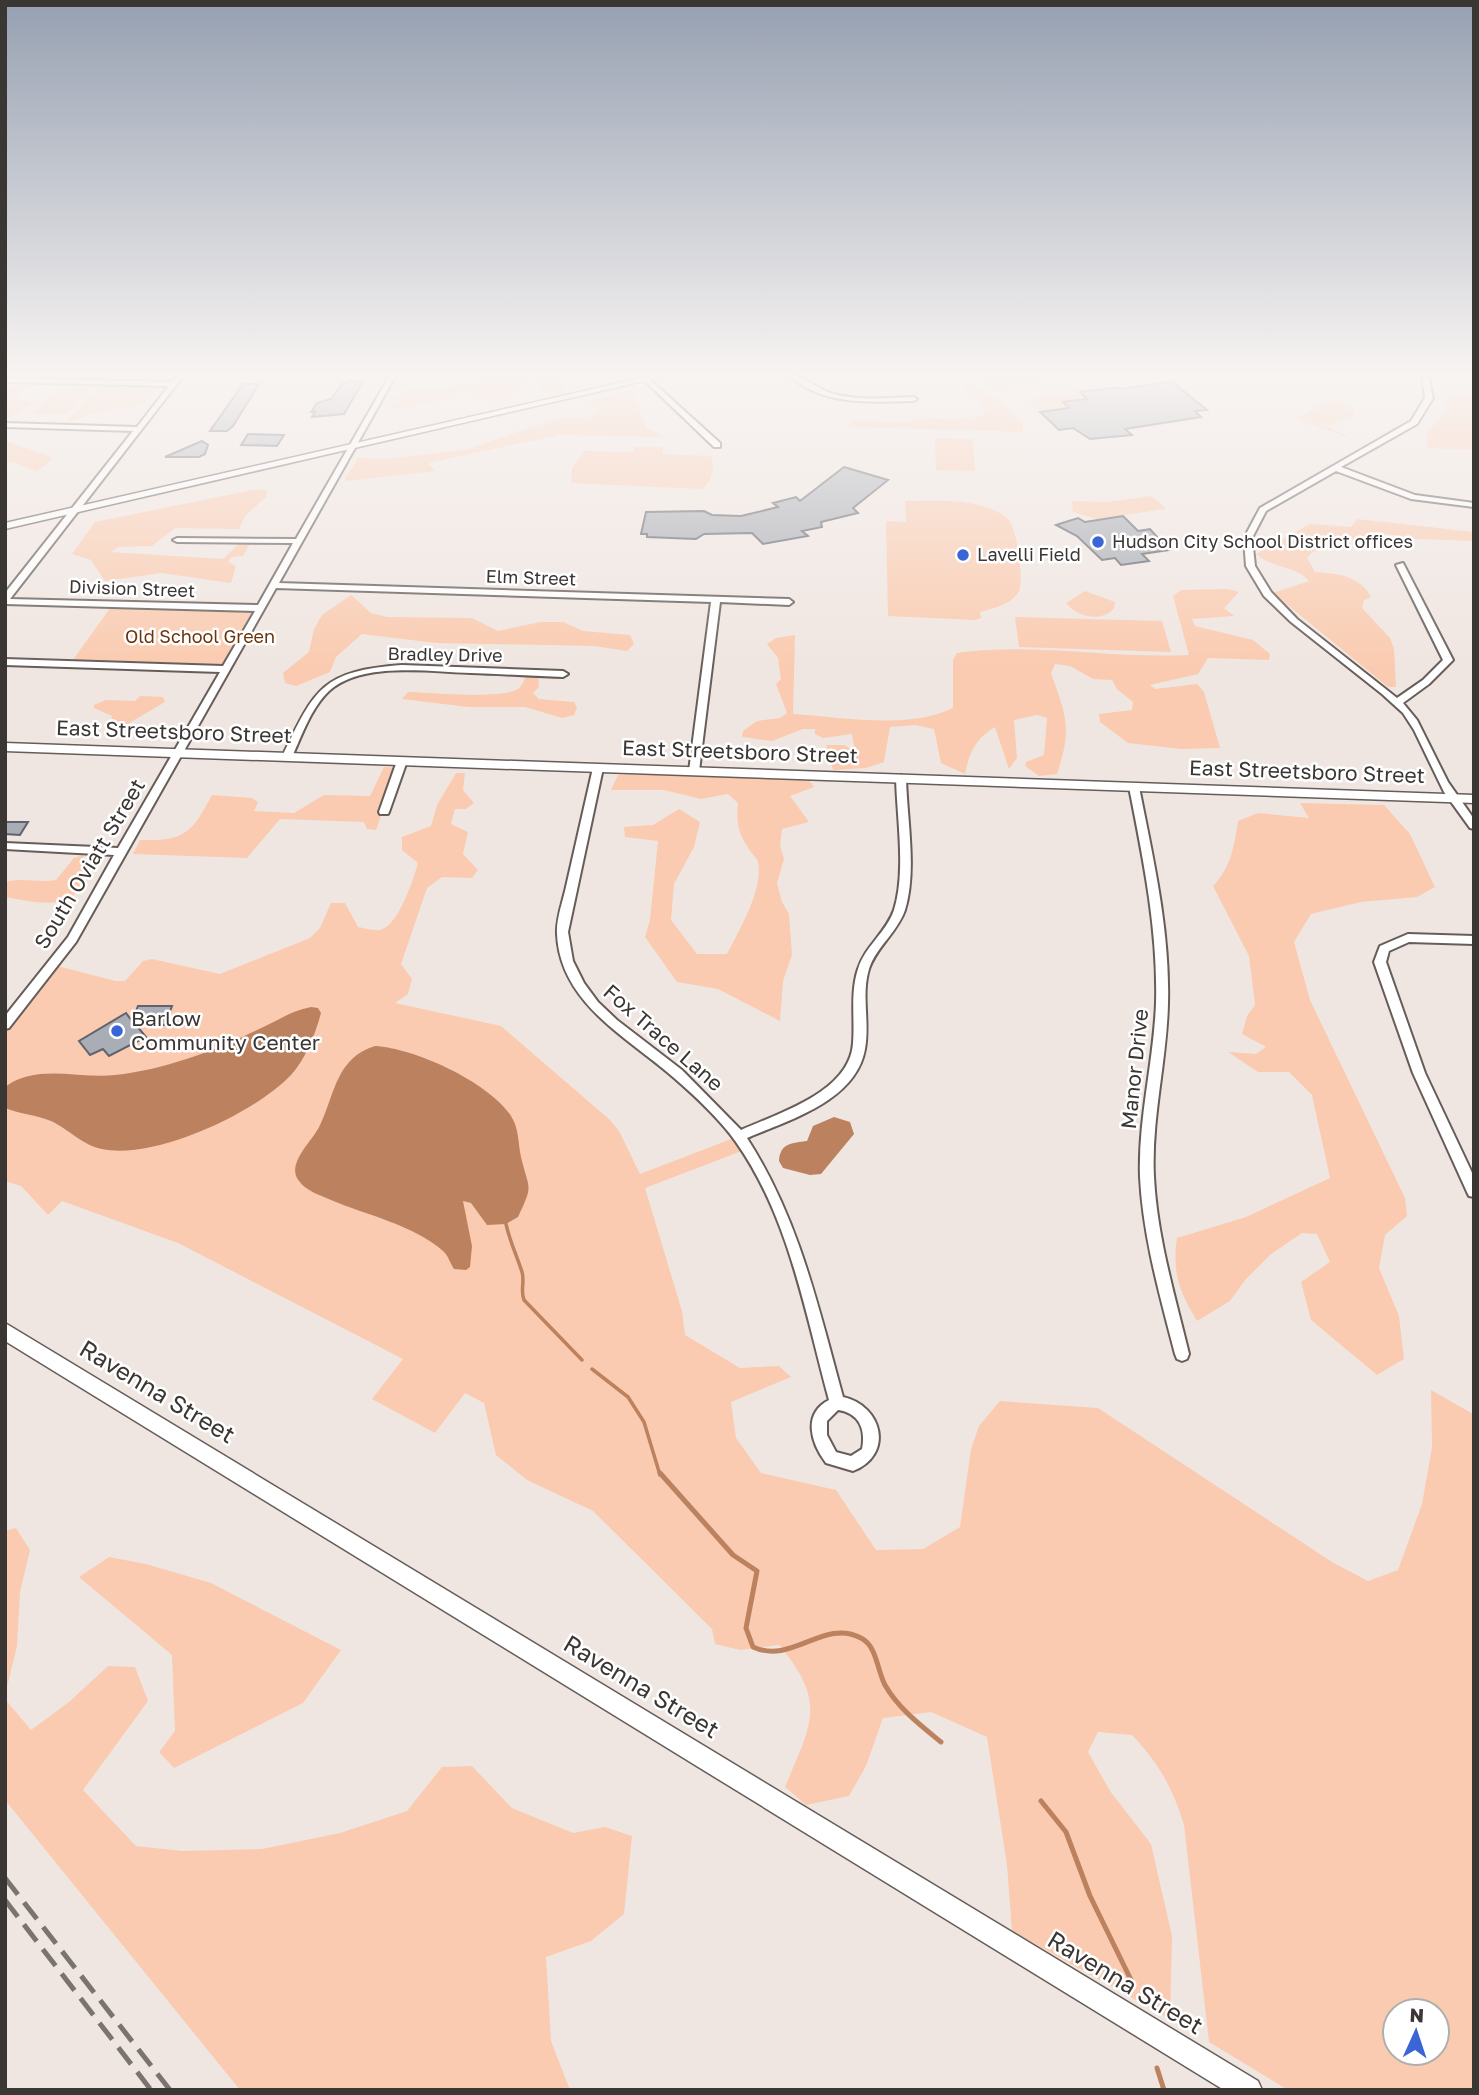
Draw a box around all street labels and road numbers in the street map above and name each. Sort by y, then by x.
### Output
street label: Elm Street [485,564,577,590]
street label: Division Street [69,575,196,601]
street label: Bradley Drive [387,642,503,666]
street label: East Streetsboro Street [56,714,292,748]
street label: East Streetsboro Street [622,734,858,768]
street label: East Streetsboro Street [1189,754,1425,788]
street label: South Oviatt Street [28,774,150,953]
street label: Fox Trace Lane [598,978,729,1096]
street label: Manor Drive [1115,1007,1153,1130]
street label: Ravenna Street [75,1333,241,1449]
street label: Ravenna Street [559,1628,725,1744]
street label: Ravenna Street [1043,1924,1209,2040]

